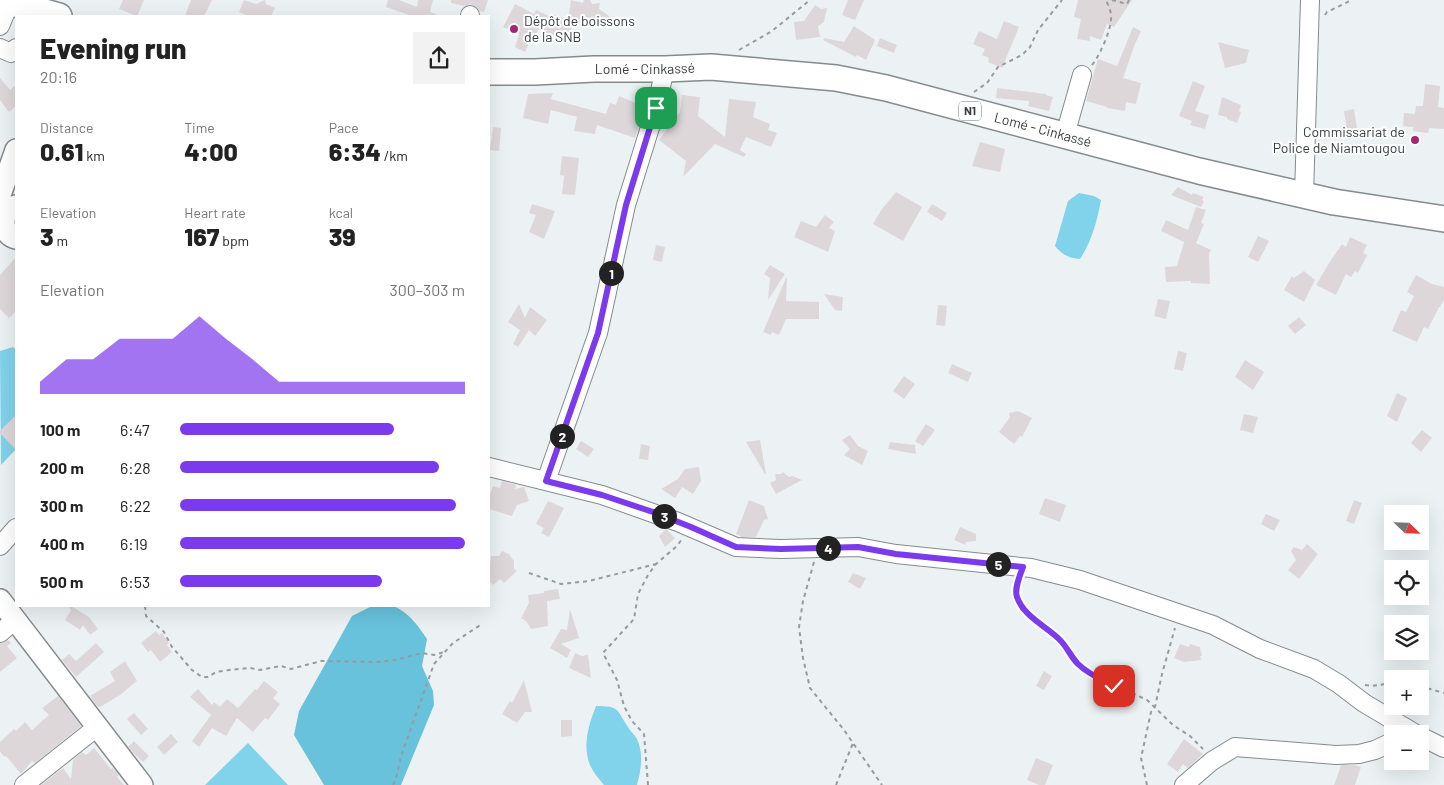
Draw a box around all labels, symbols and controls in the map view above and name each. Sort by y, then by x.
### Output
place label: Dépôt de boissons de la SNB [524,12,635,45]
marker: Dépôt de boissons de la SNB [508,23,520,35]
text: Evening run [40,31,186,65]
button: share [413,32,465,84]
street label: Lomé - Cinkassé [595,59,695,77]
text: 20:16 [40,67,77,86]
pin [635,87,677,129]
icon: arrive [642,94,670,122]
road number: N1 [959,102,981,120]
street label: Lomé - Cinkassé [993,108,1094,150]
text: Distance [40,119,93,136]
text: Time [184,119,215,136]
text: Pace [329,119,359,136]
place label: Commissariat de Police de Niamtougou [1273,123,1405,156]
marker: Commissariat de Police de Niamtougou [1409,134,1421,146]
text: 0.61 [40,136,83,166]
text: 4:00 [184,136,238,166]
text: 6:34 [329,136,381,166]
text: km [83,147,105,164]
text: /km [381,147,408,164]
text: Elevation [40,204,96,221]
text: Heart rate [184,204,246,221]
text: kcal [329,204,353,221]
text: 3 [40,221,54,251]
text: 167 [184,221,219,251]
text: 39 [329,221,356,251]
text: m [54,232,68,249]
text: bpm [219,232,249,249]
pin: 1 [598,260,624,286]
text: 1 [609,265,614,282]
text: Elevation [40,280,104,299]
text: 300–303 m [390,280,465,299]
text: 100 m [40,420,80,439]
text: 6:47 [120,420,150,439]
pin: 2 [550,424,574,448]
text: 2 [559,428,566,445]
text: 200 m [40,458,84,477]
text: 6:28 [120,458,151,477]
text: 300 m [40,496,83,515]
text: 6:22 [120,496,151,515]
pin: 3 [652,504,676,528]
north arrow [1384,505,1429,550]
map controls [1384,505,1429,770]
text: 3 [661,508,668,525]
text: 400 m [40,534,84,553]
text: 6:19 [120,534,148,553]
pin: 4 [816,536,840,560]
text: 4 [824,540,833,557]
pin: 5 [986,552,1010,576]
text: 5 [995,556,1002,573]
button: locate [1384,560,1429,605]
text: 500 m [40,572,83,591]
text: 6:53 [120,572,150,591]
button: layers [1384,615,1429,660]
pin [1093,665,1135,707]
button: + [1384,670,1429,715]
icon: check [1100,672,1128,700]
button: − [1384,725,1429,770]

